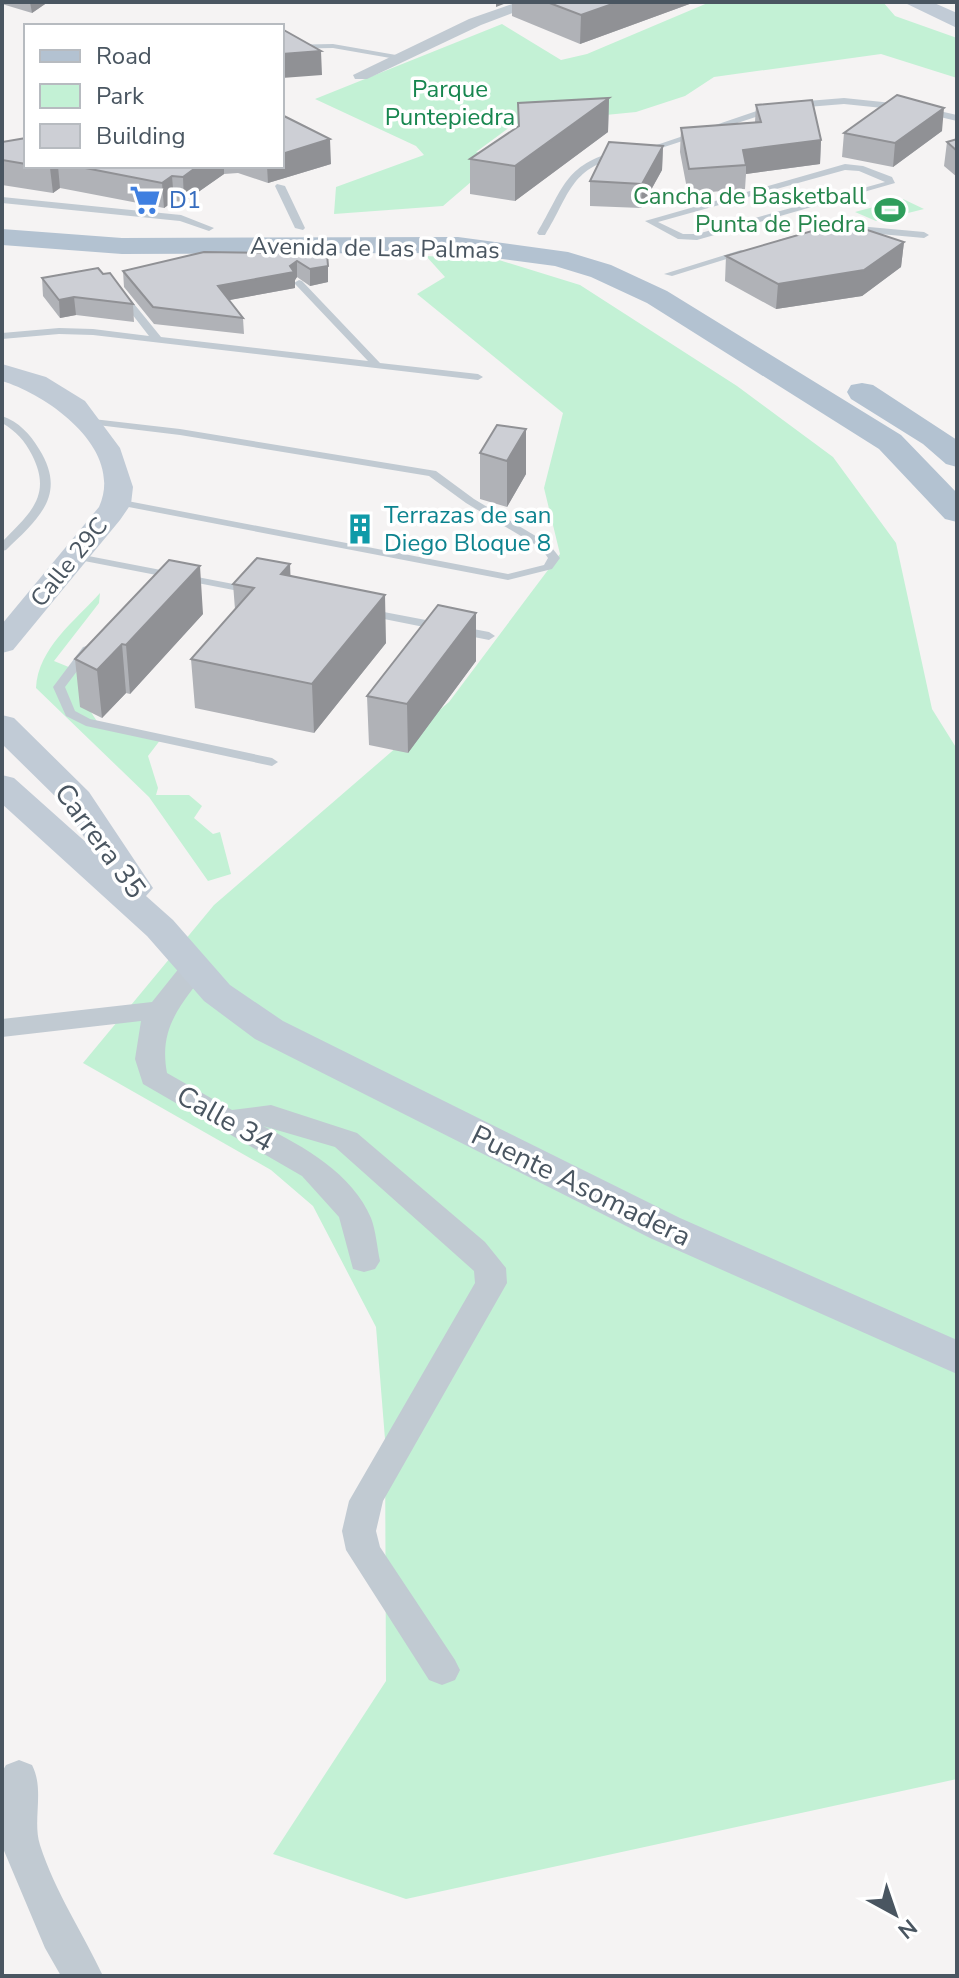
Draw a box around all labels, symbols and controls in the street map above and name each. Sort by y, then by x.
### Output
legend [24,24,284,168]
text: Road [96,40,152,72]
park label: Parque Puntepiedra [385,73,515,133]
text: Park [96,80,145,112]
text: Building [96,120,186,152]
place label: Cancha de Basketball Punta de Piedra [633,180,866,240]
supermarket icon: D1 [128,183,162,217]
place label: D1 [169,184,201,216]
sports icon: Cancha de Basketball Punta de Piedra [873,193,907,227]
street label: Avenida de Las Palmas [250,230,500,266]
place label: Terrazas de san Diego Bloque 8 [384,499,551,559]
street label: Calle 29C [23,511,115,613]
building icon: Terrazas de san Diego Bloque 8 [343,512,377,546]
street label: Carrera 35 [45,776,155,906]
street label: Calle 34 [170,1077,280,1161]
street label: Puente Asomadera [465,1116,697,1256]
north arrow [855,1874,935,1954]
text: N [891,1912,923,1945]

